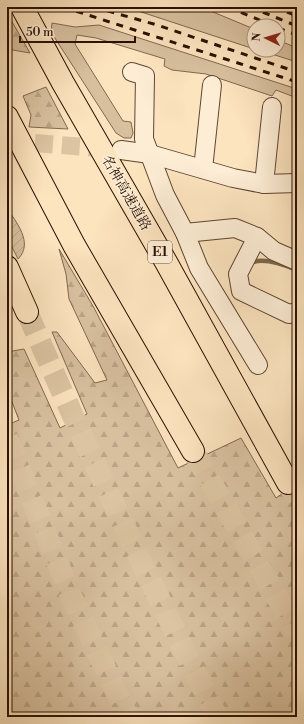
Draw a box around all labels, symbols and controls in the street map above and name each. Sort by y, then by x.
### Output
scale bar [20,18,135,44]
north arrow [246,18,286,58]
text: 50 m [26,25,54,40]
text: N [250,32,264,42]
street label: 名神高速道路 [97,152,155,234]
road number: E1 [148,241,172,263]

